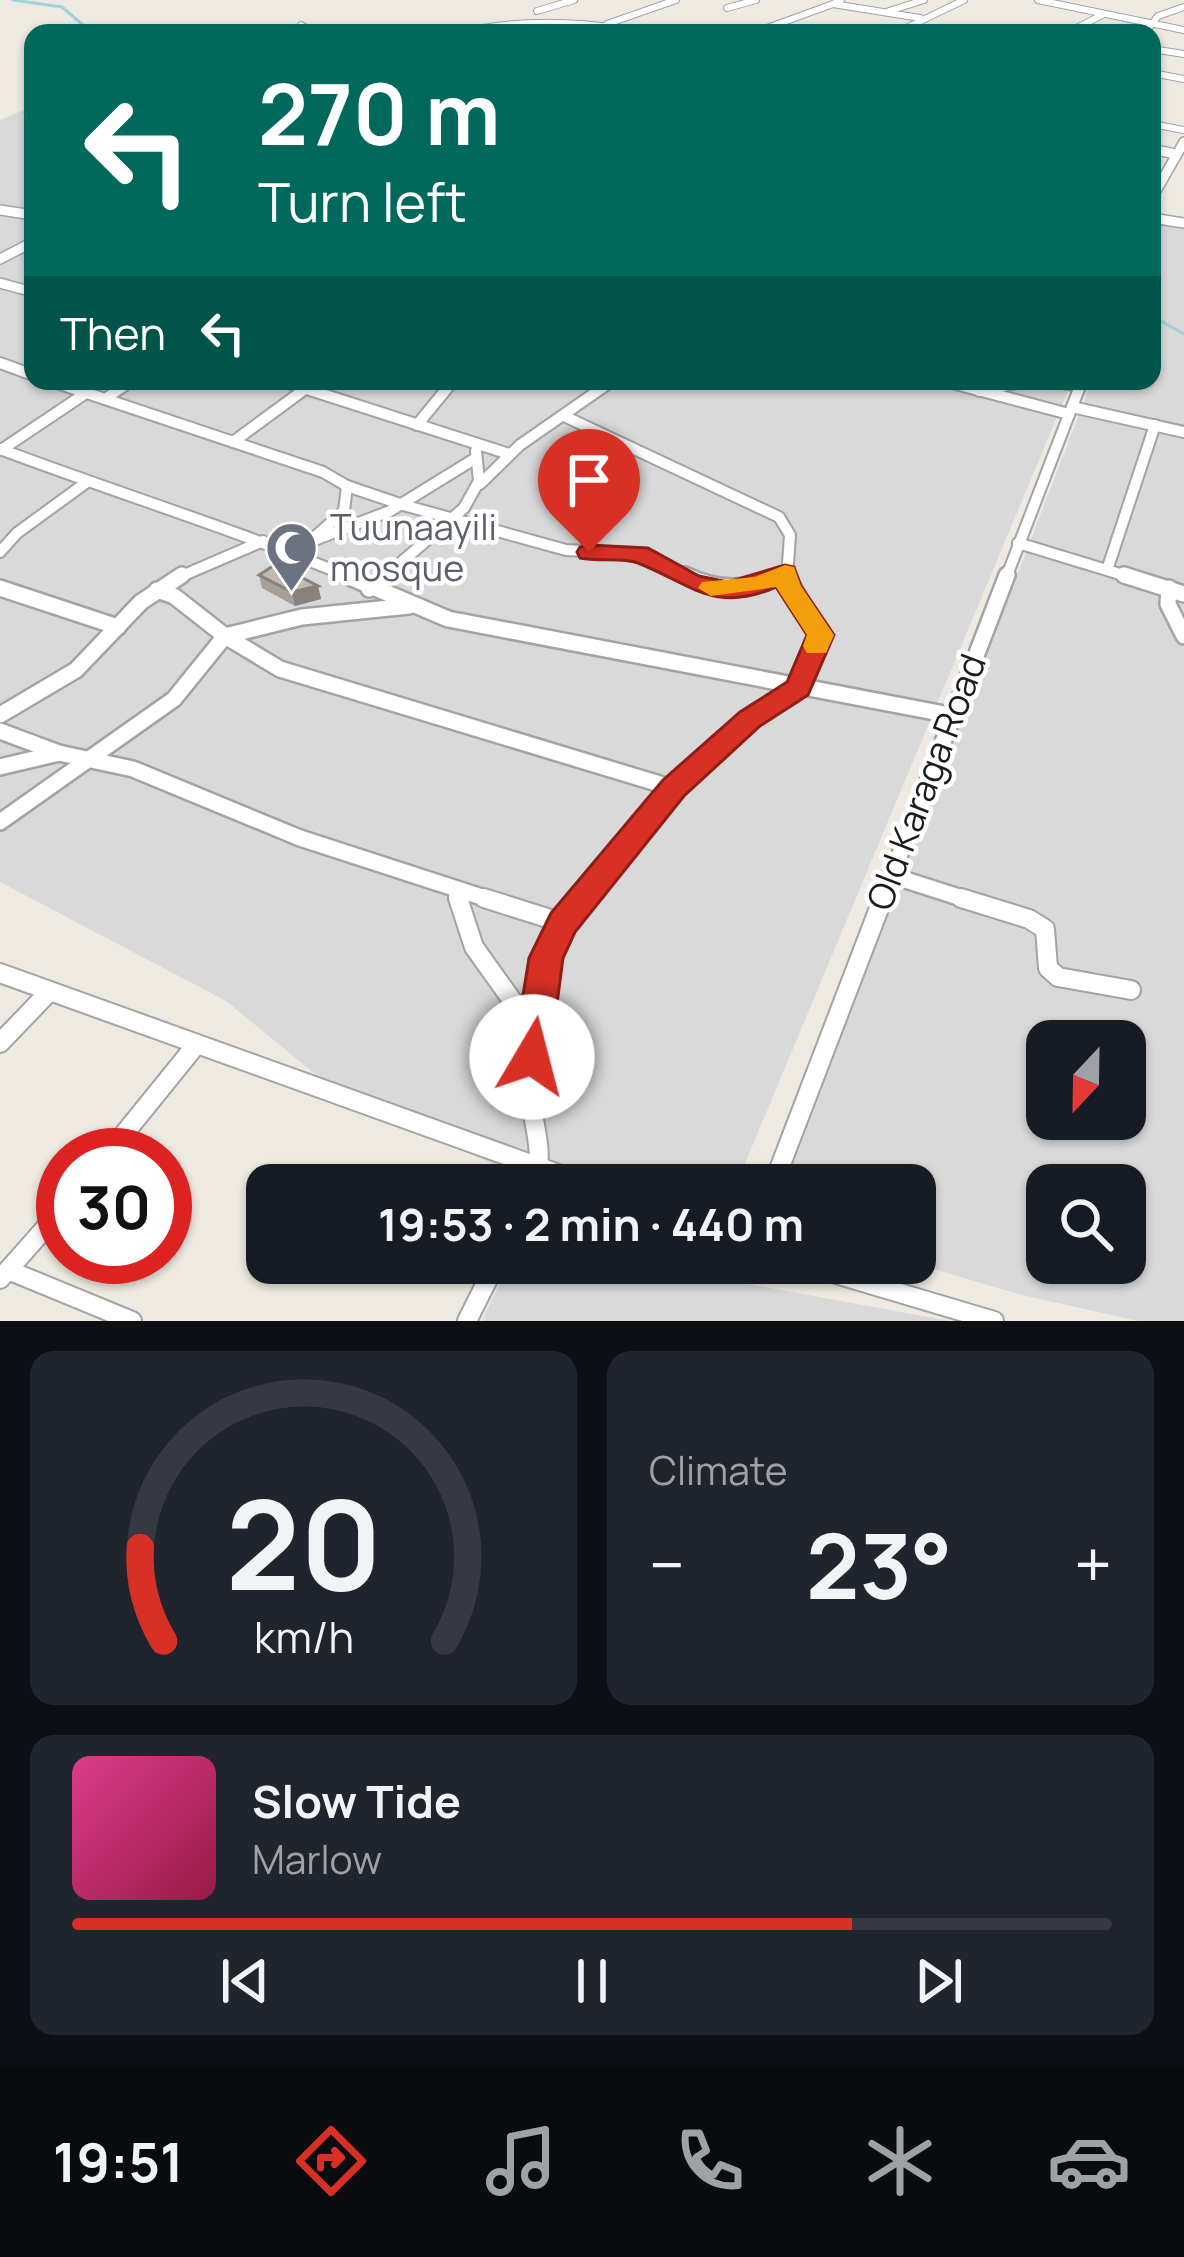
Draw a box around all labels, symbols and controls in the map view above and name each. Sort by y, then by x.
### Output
text: 270 m [258,55,500,170]
icon: left [60,72,216,228]
text: Turn left [258,164,467,238]
icon: left [190,300,256,366]
text: Then [60,302,166,364]
pin [538,429,640,552]
icon: arrive [556,447,622,513]
place label: Tuunaayili mosque [330,502,497,592]
mosque icon: Tuunaayili mosque [263,520,319,594]
street label: Old Karaga Road [854,647,997,917]
position arrow [469,994,595,1120]
north arrow [1026,1020,1146,1140]
map controls [1026,1020,1146,1284]
speed limit sign: 30 [36,1128,192,1284]
button: search [1026,1164,1146,1284]
text: 19:53 · 2 min · 440 m [378,1193,804,1255]
text: Climate [649,1443,788,1497]
text: 20 [225,1457,382,1627]
text: 23° [806,1503,953,1626]
text: − [649,1519,685,1609]
text: + [1074,1519,1112,1609]
text: km/h [254,1607,353,1666]
text: Slow Tide [252,1770,461,1832]
text: Marlow [252,1832,382,1886]
icon: previous [212,1948,278,2014]
icon: pause [559,1948,625,2014]
icon: next [906,1948,972,2014]
icon: directions [289,2119,373,2203]
icon: music [479,2119,563,2203]
icon: phone [668,2119,752,2203]
icon: climate [858,2119,942,2203]
icon: car [1047,2119,1131,2203]
text: 19:51 [53,2124,184,2198]

